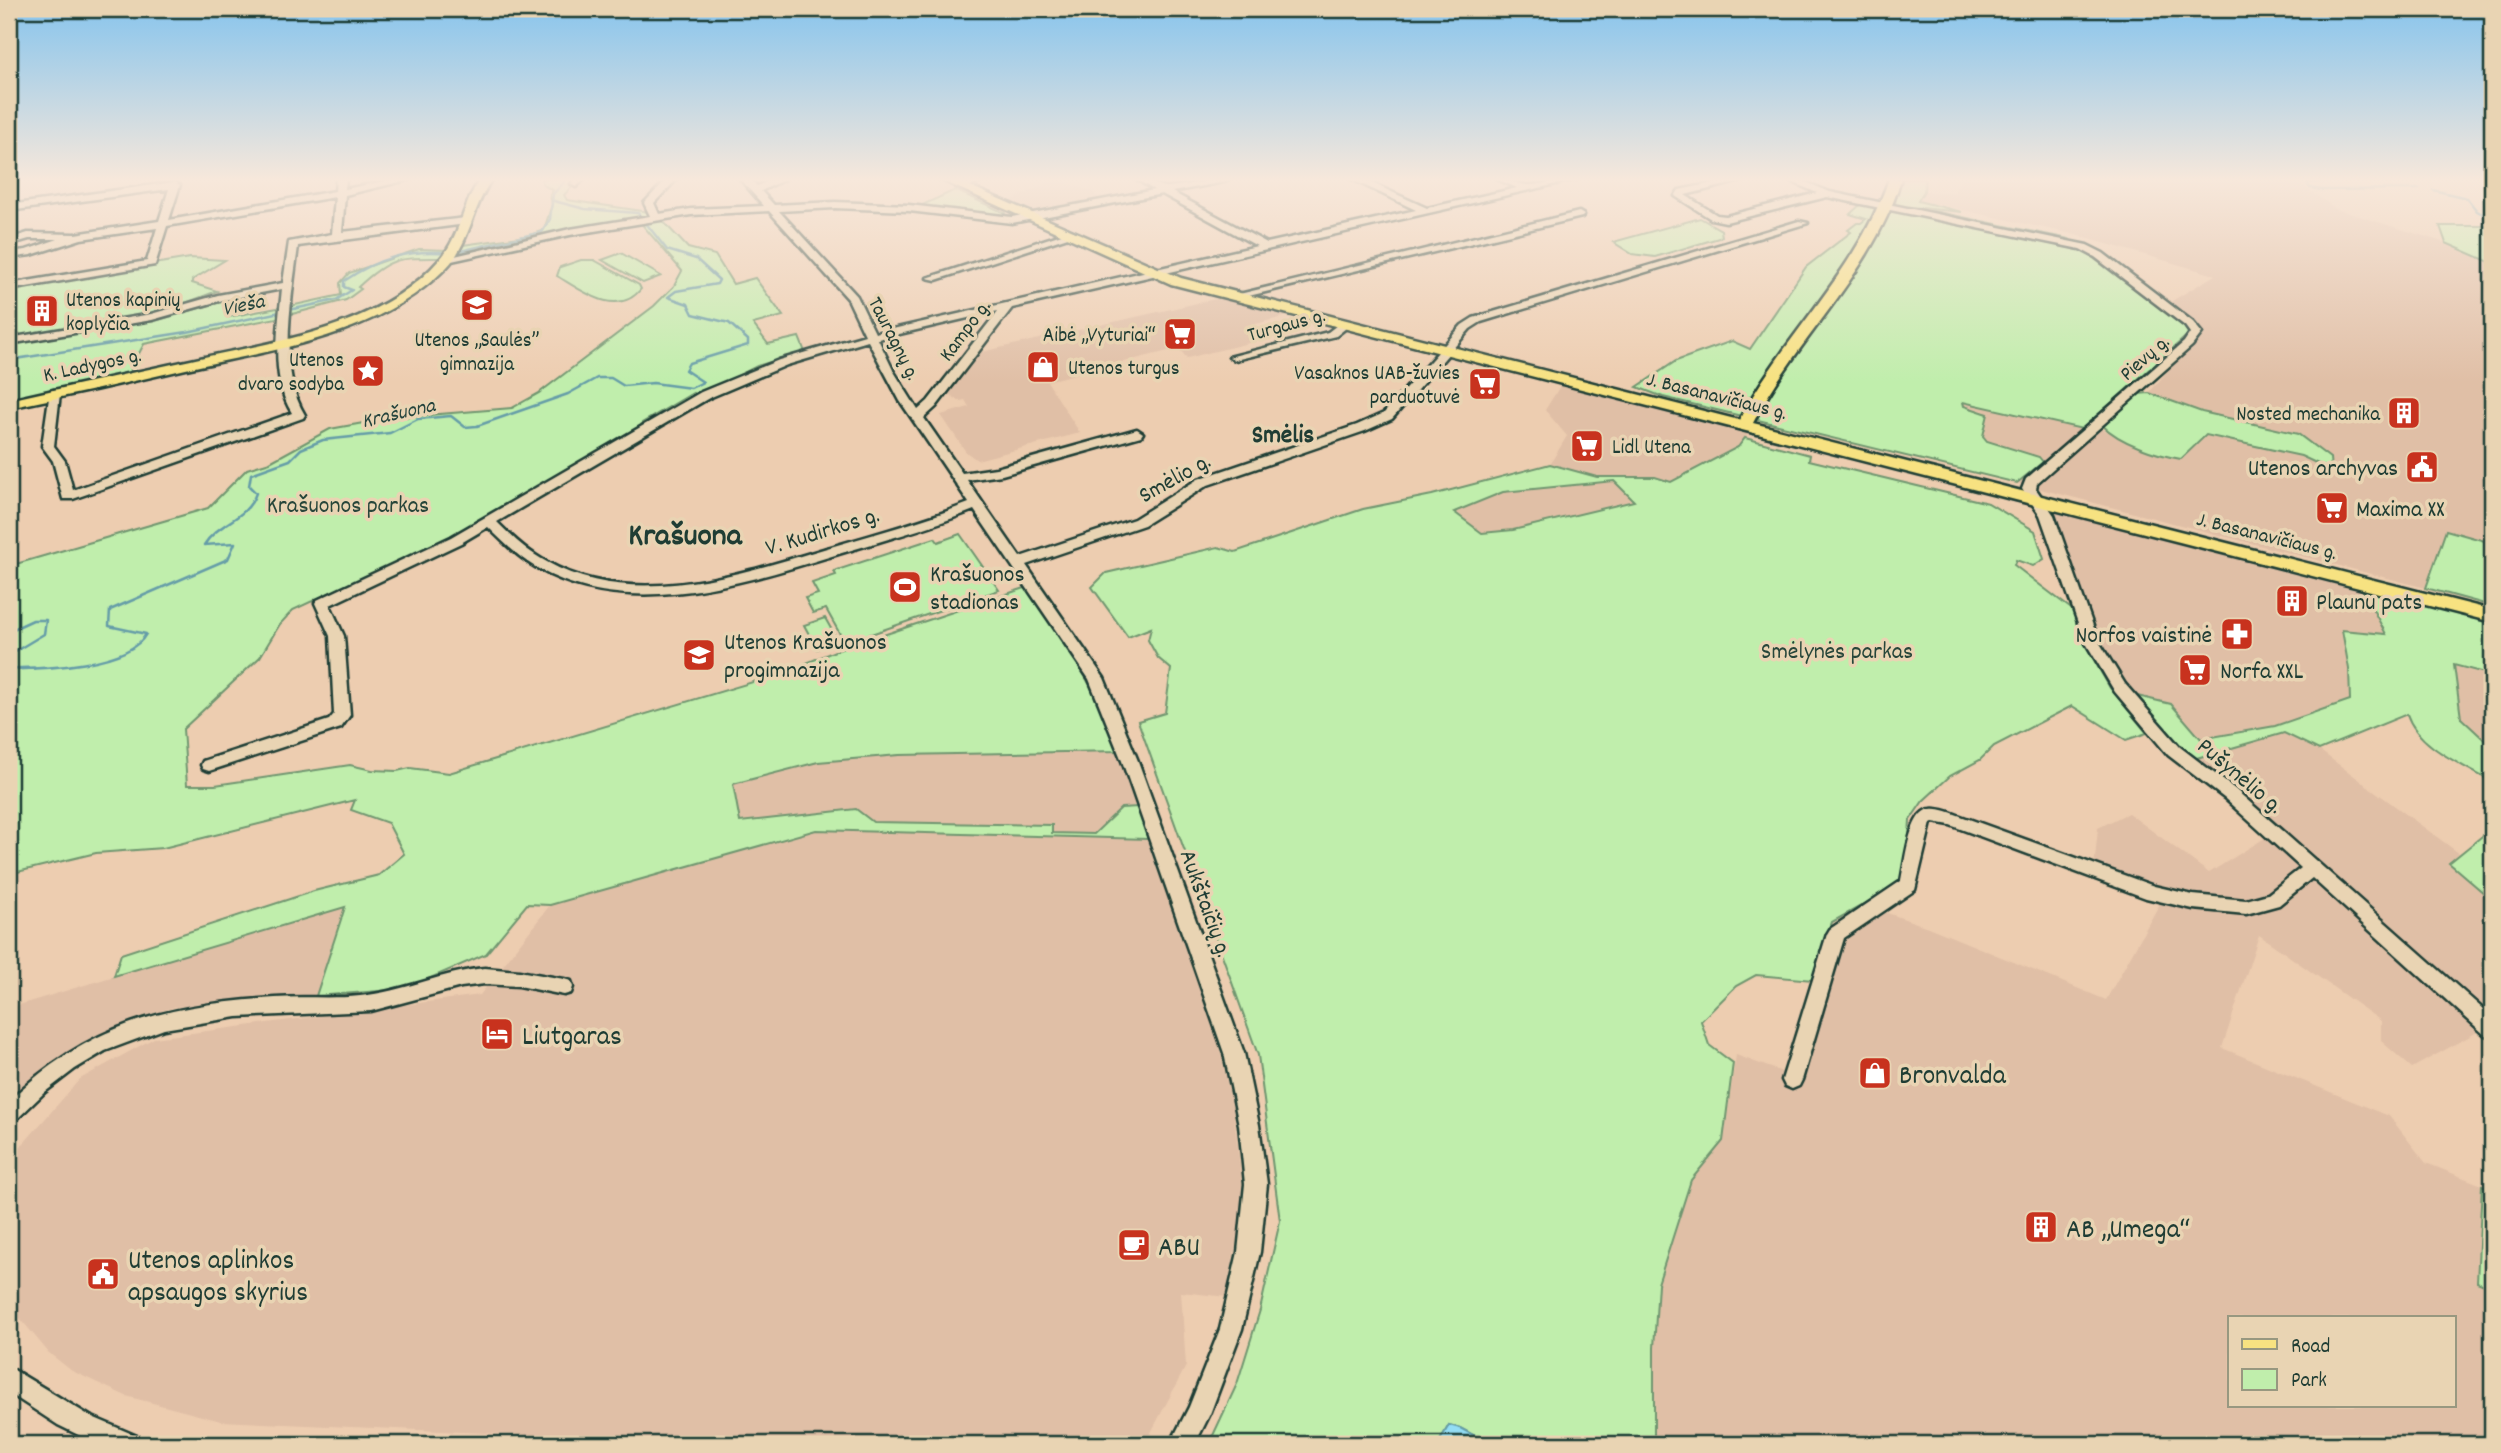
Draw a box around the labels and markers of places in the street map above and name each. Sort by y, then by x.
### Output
school or university icon: Utenos „Saulės” gimnazija [458,286,496,324]
place label: Utenos kapinių koplyčia [66,287,180,341]
building icon: Utenos kapinių koplyčia [23,292,61,330]
supermarket icon: Aibė „Vyturiai“ [1161,315,1199,353]
place label: Aibė „Vyturiai“ [1043,322,1156,352]
place label: Utenos „Saulės” gimnazija [414,327,540,381]
place label: Utenos dvaro sodyba [238,347,345,401]
shop icon: Utenos turgus [1024,348,1062,386]
place icon: Utenos dvaro sodyba [349,352,387,390]
place label: Utenos turgus [1068,355,1180,385]
place label: Vasaknos UAB-žuvies parduotuvė [1294,360,1460,414]
supermarket icon: Vasaknos UAB-žuvies parduotuvė [1466,365,1504,403]
building icon: Nosted mechanika [2385,394,2423,432]
place label: Nosted mechanika [2236,401,2381,431]
supermarket icon: Lidl Utena [1568,427,1606,465]
place label: Lidl Utena [1612,434,1692,464]
public building icon: Utenos archyvas [2403,448,2441,486]
place label: Utenos archyvas [2248,453,2398,487]
supermarket icon: Maxima XX [2313,489,2351,527]
place label: Maxima XX [2356,494,2445,528]
place label: Krašuonos stadionas [930,559,1025,621]
sports icon: Krašuonos stadionas [886,568,924,606]
building icon: Plaunu pats [2273,582,2311,620]
place label: Plaunu pats [2316,587,2422,621]
pharmacy icon: Norfos vaistinė [2218,615,2256,653]
place label: Norfos vaistinė [2075,620,2212,654]
place label: Utenos Krašuonos progimnazija [724,627,887,689]
school or university icon: Utenos Krašuonos progimnazija [680,636,718,674]
supermarket icon: Norfa XXL [2176,651,2214,689]
place label: Norfa XXL [2220,656,2304,690]
hotel icon: Liutgaras [478,1015,516,1053]
place label: Liutgaras [522,1019,622,1059]
shop icon: Bronvalda [1856,1054,1894,1092]
place label: Bronvalda [1899,1058,2007,1098]
building icon: AB „Umega“ [2022,1208,2060,1246]
place label: AB „Umega“ [2066,1212,2190,1252]
cafe icon: ABU [1115,1226,1153,1264]
place label: ABU [1158,1230,1200,1270]
place label: Utenos aplinkos apsaugos skyrius [128,1243,308,1315]
public building icon: Utenos aplinkos apsaugos skyrius [84,1255,122,1293]

